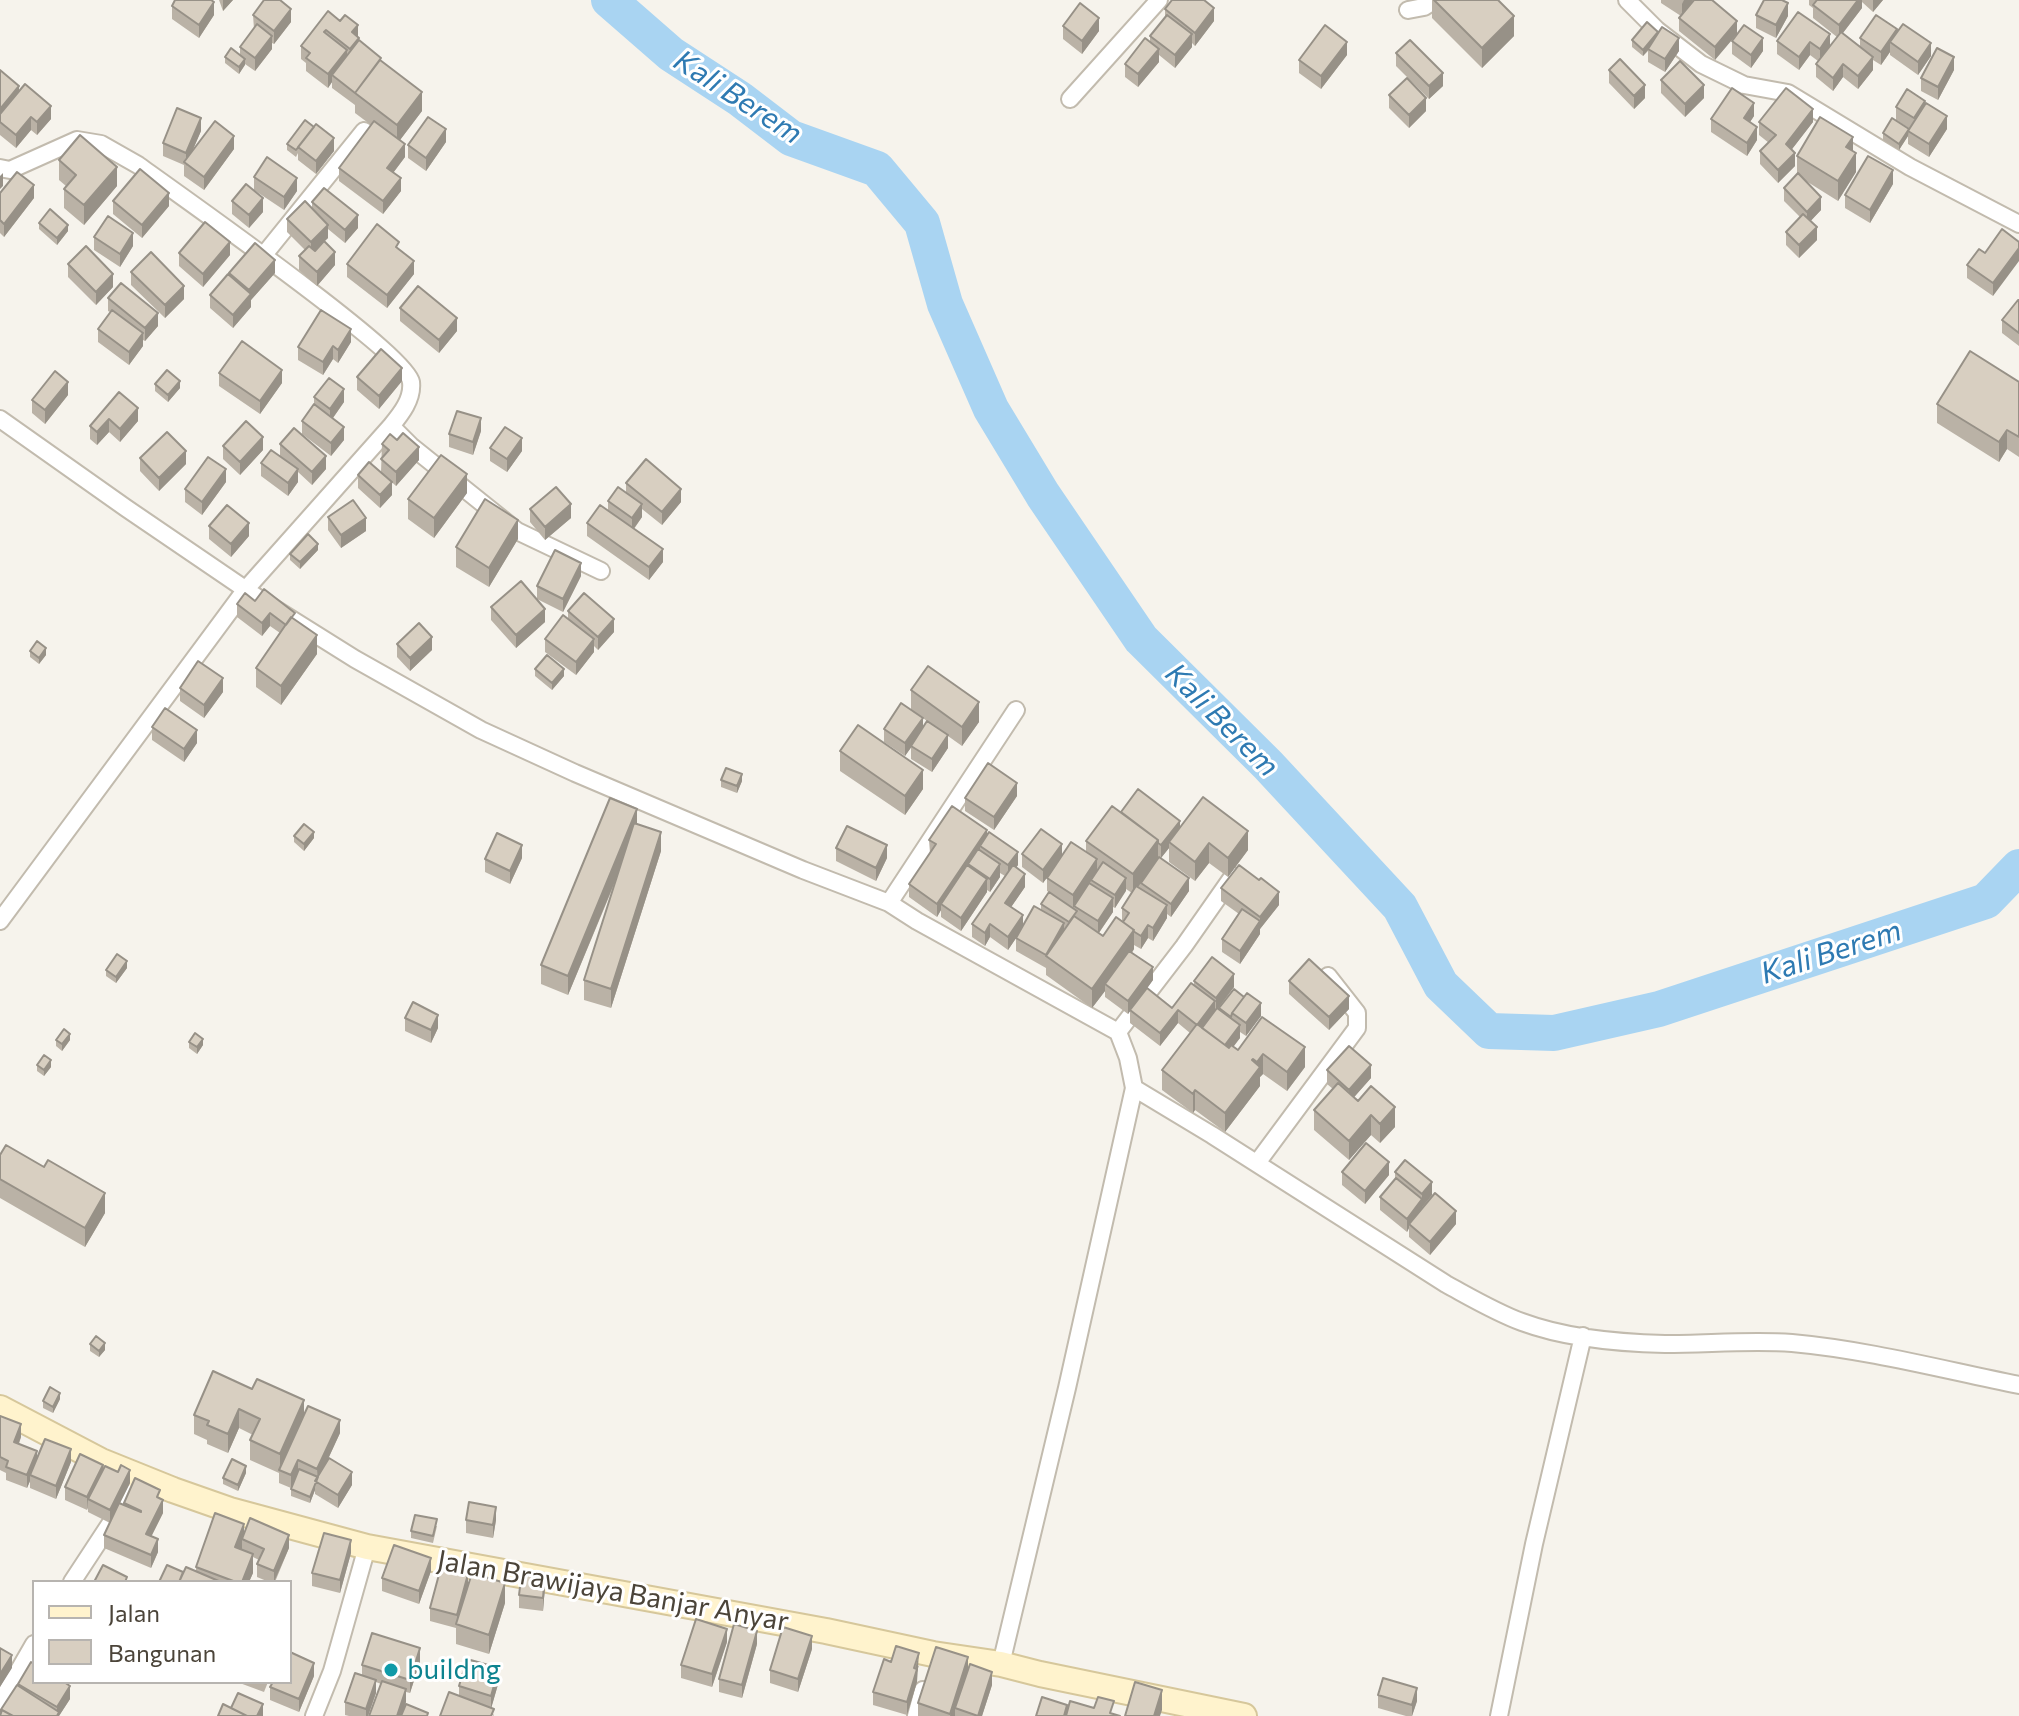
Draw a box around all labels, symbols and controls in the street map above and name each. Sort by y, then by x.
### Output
water label: Kali Berem [667,42,809,152]
water label: Kali Berem [1158,656,1286,784]
water label: Kali Berem [1756,912,1906,992]
street label: Jalan Brawijaya Banjar Anyar [434,1543,792,1639]
legend [32,1580,292,1684]
text: Jalan [108,1598,160,1627]
text: Bangunan [108,1638,216,1667]
place label: buildng [407,1653,501,1687]
marker: buildng [382,1661,400,1679]

